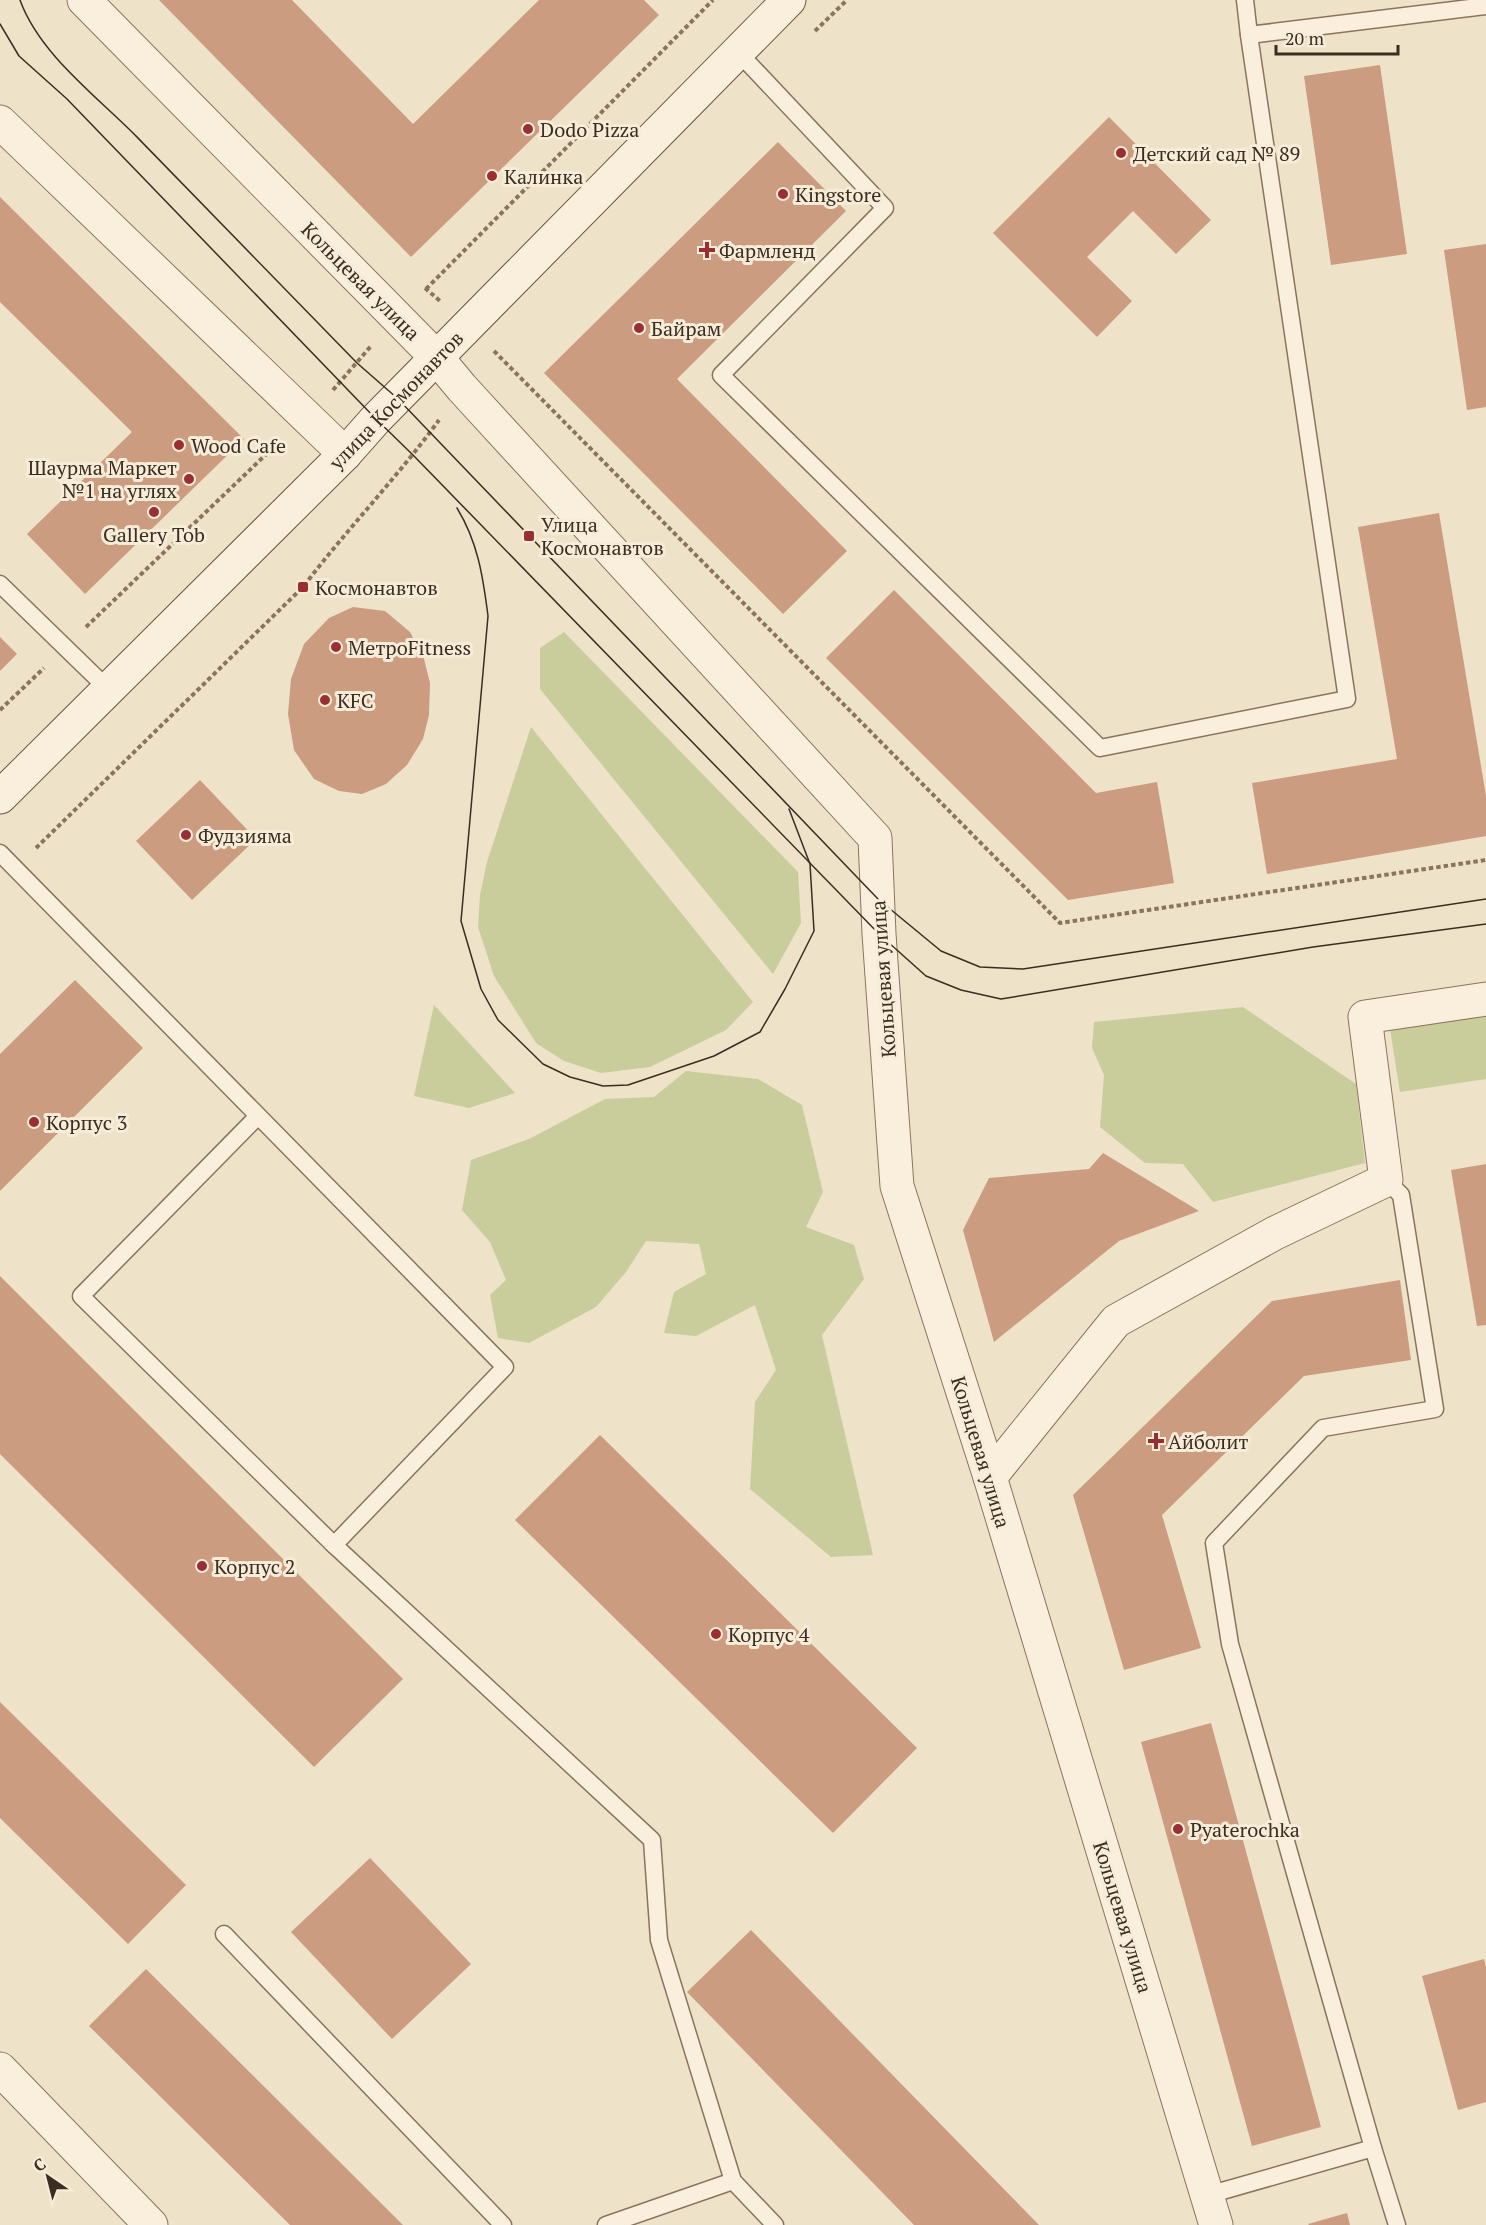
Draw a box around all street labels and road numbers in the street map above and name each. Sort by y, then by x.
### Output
street label: Кольцевая улица [296,216,426,346]
street label: улица Космонавтов [322,325,469,476]
street label: Кольцевая улица [864,900,902,1058]
street label: Кольцевая улица [945,1373,1017,1531]
street label: Кольцевая улица [1087,1838,1159,1996]

